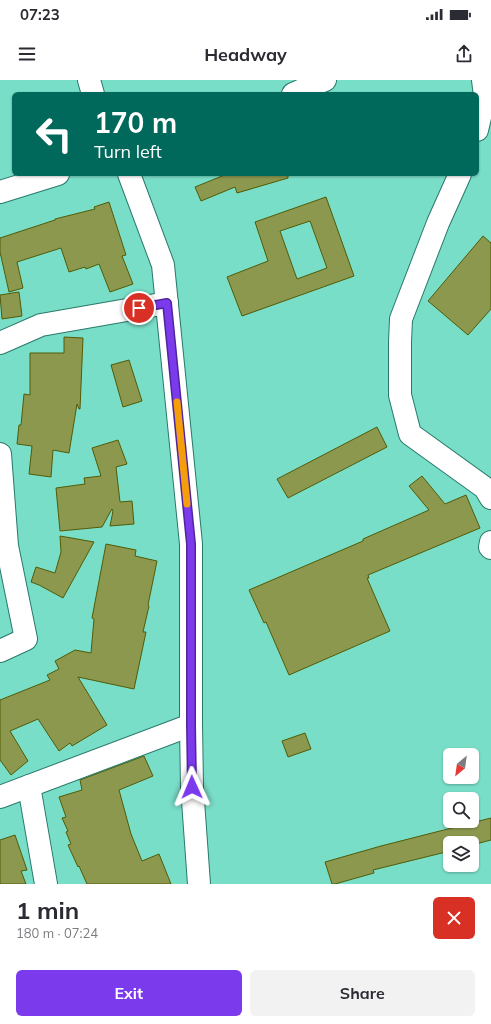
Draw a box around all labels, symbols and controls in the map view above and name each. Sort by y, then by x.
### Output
text: 07:23 [20,5,60,24]
icon: menu [16,43,38,65]
text: Headway [204,43,287,66]
icon: share [453,43,475,65]
text: 170 m [94,105,177,140]
icon: left [28,108,80,160]
text: Turn left [94,140,162,163]
pin [122,291,156,325]
icon: arrive [128,297,150,319]
north arrow [443,748,479,784]
map controls [443,748,479,872]
position arrow [171,766,213,808]
button: search [443,792,479,828]
button: layers [443,836,479,872]
text: 1 min [16,895,79,925]
button: close [433,897,475,939]
text: 180 m · 07:24 [16,925,98,941]
button: Exit [16,970,242,1016]
button: Share [250,970,475,1016]

